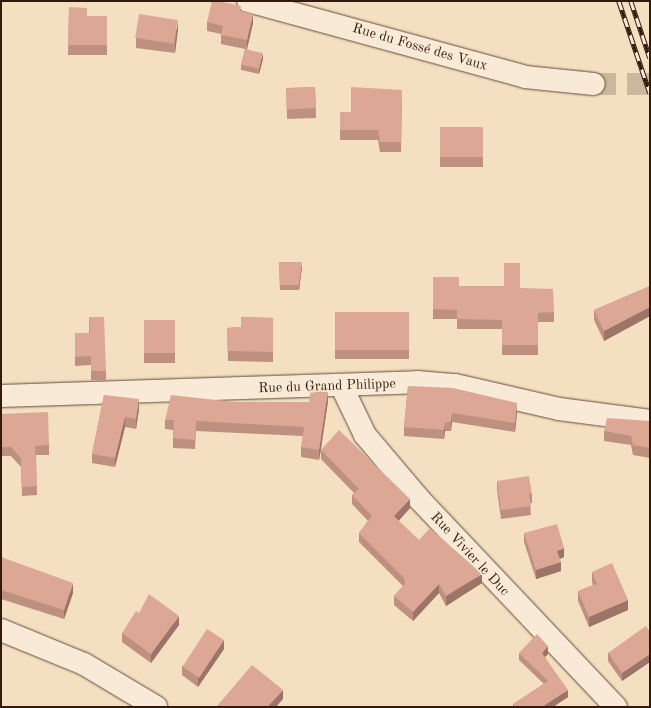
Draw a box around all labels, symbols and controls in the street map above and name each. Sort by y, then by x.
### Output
street label: Rue du Fossé des Vaux [351,20,489,74]
street label: Rue du Grand Philippe [258,375,396,397]
street label: Rue Vivier le Duc [427,509,513,599]

